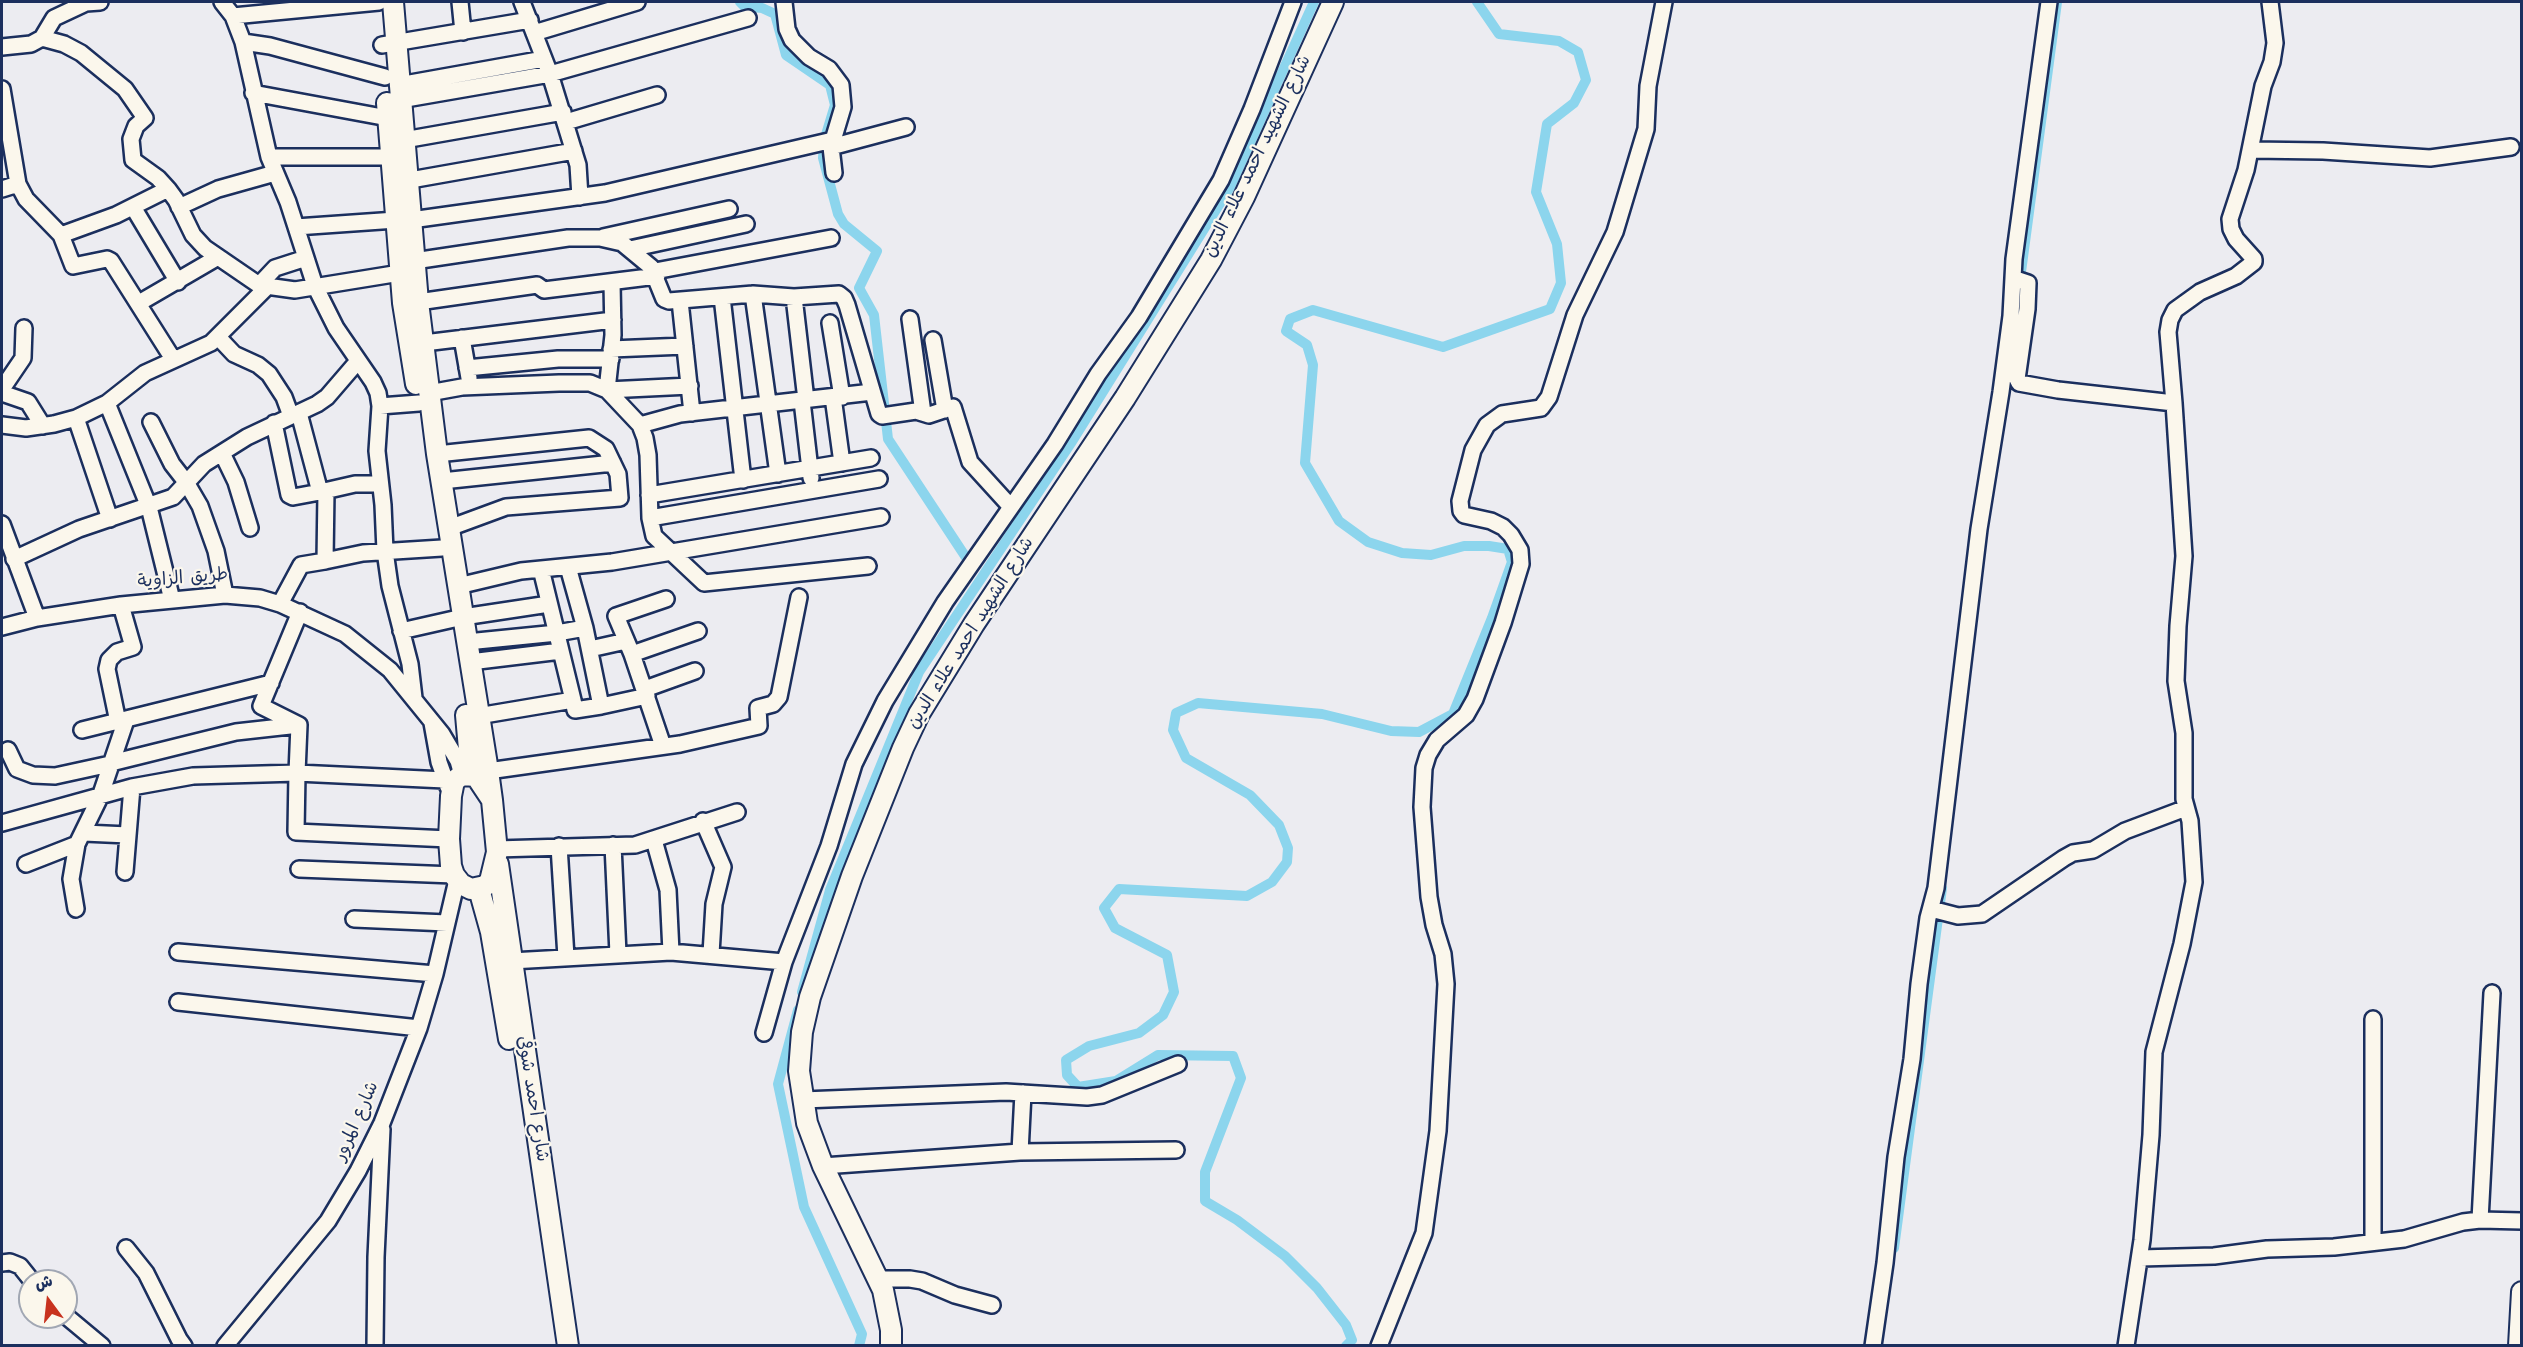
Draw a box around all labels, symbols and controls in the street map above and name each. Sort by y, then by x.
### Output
street label: شارع الشهيد احمد علاء الدين [1201,52,1317,262]
street label: شارع الشهيد احمد علاء الدين [904,534,1040,734]
street label: طريق الزاوية [137,565,229,595]
street label: شارع احمد شوقى [510,1035,552,1163]
street label: شارع المرور [331,1079,385,1165]
north arrow [18,1269,78,1329]
text: ش [32,1269,55,1297]

